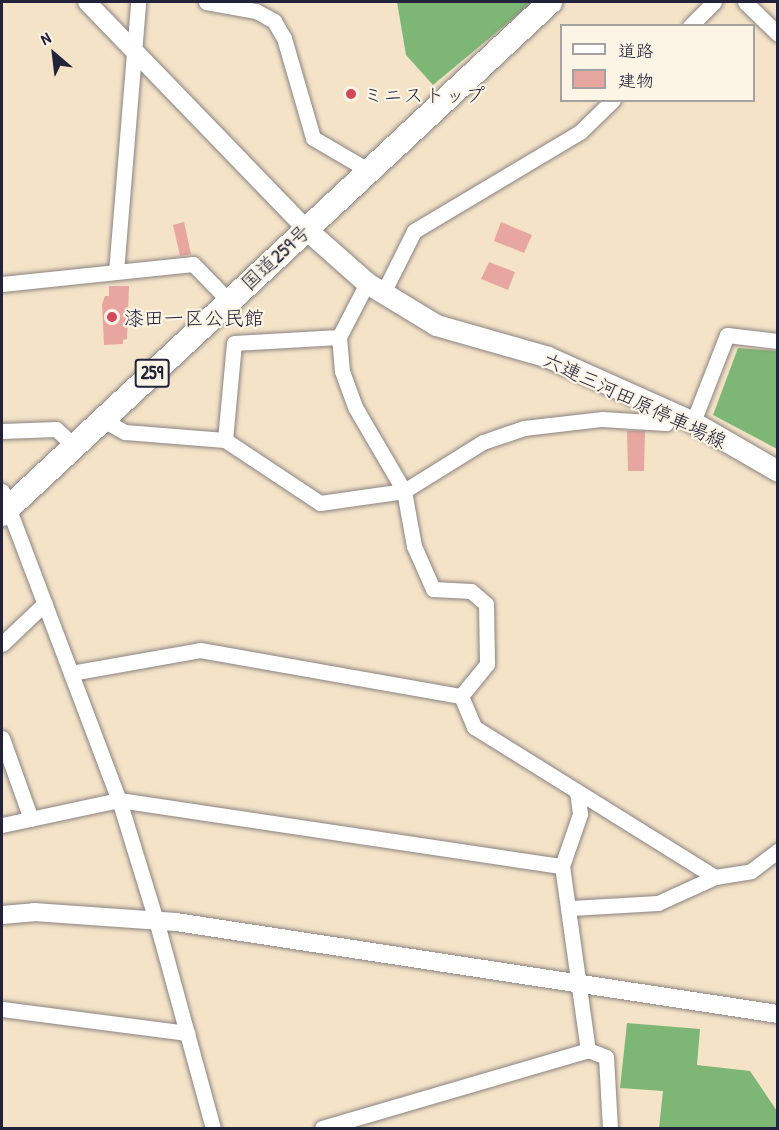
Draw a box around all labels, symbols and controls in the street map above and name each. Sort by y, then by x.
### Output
north arrow [24,24,84,84]
legend [560,24,755,102]
text: N [37,26,54,50]
text: 道路 [618,38,654,63]
text: 建物 [618,68,654,93]
place label: ミニストップ [363,82,483,106]
marker: ミニストップ [344,87,358,101]
street label: 国道259号 [236,219,314,295]
place label: 漆田一区公民館 [124,305,264,329]
marker: 漆田一区公民館 [105,310,119,324]
street label: 六連三河田原停車場線 [539,347,731,453]
road number: 259 [134,358,170,388]

